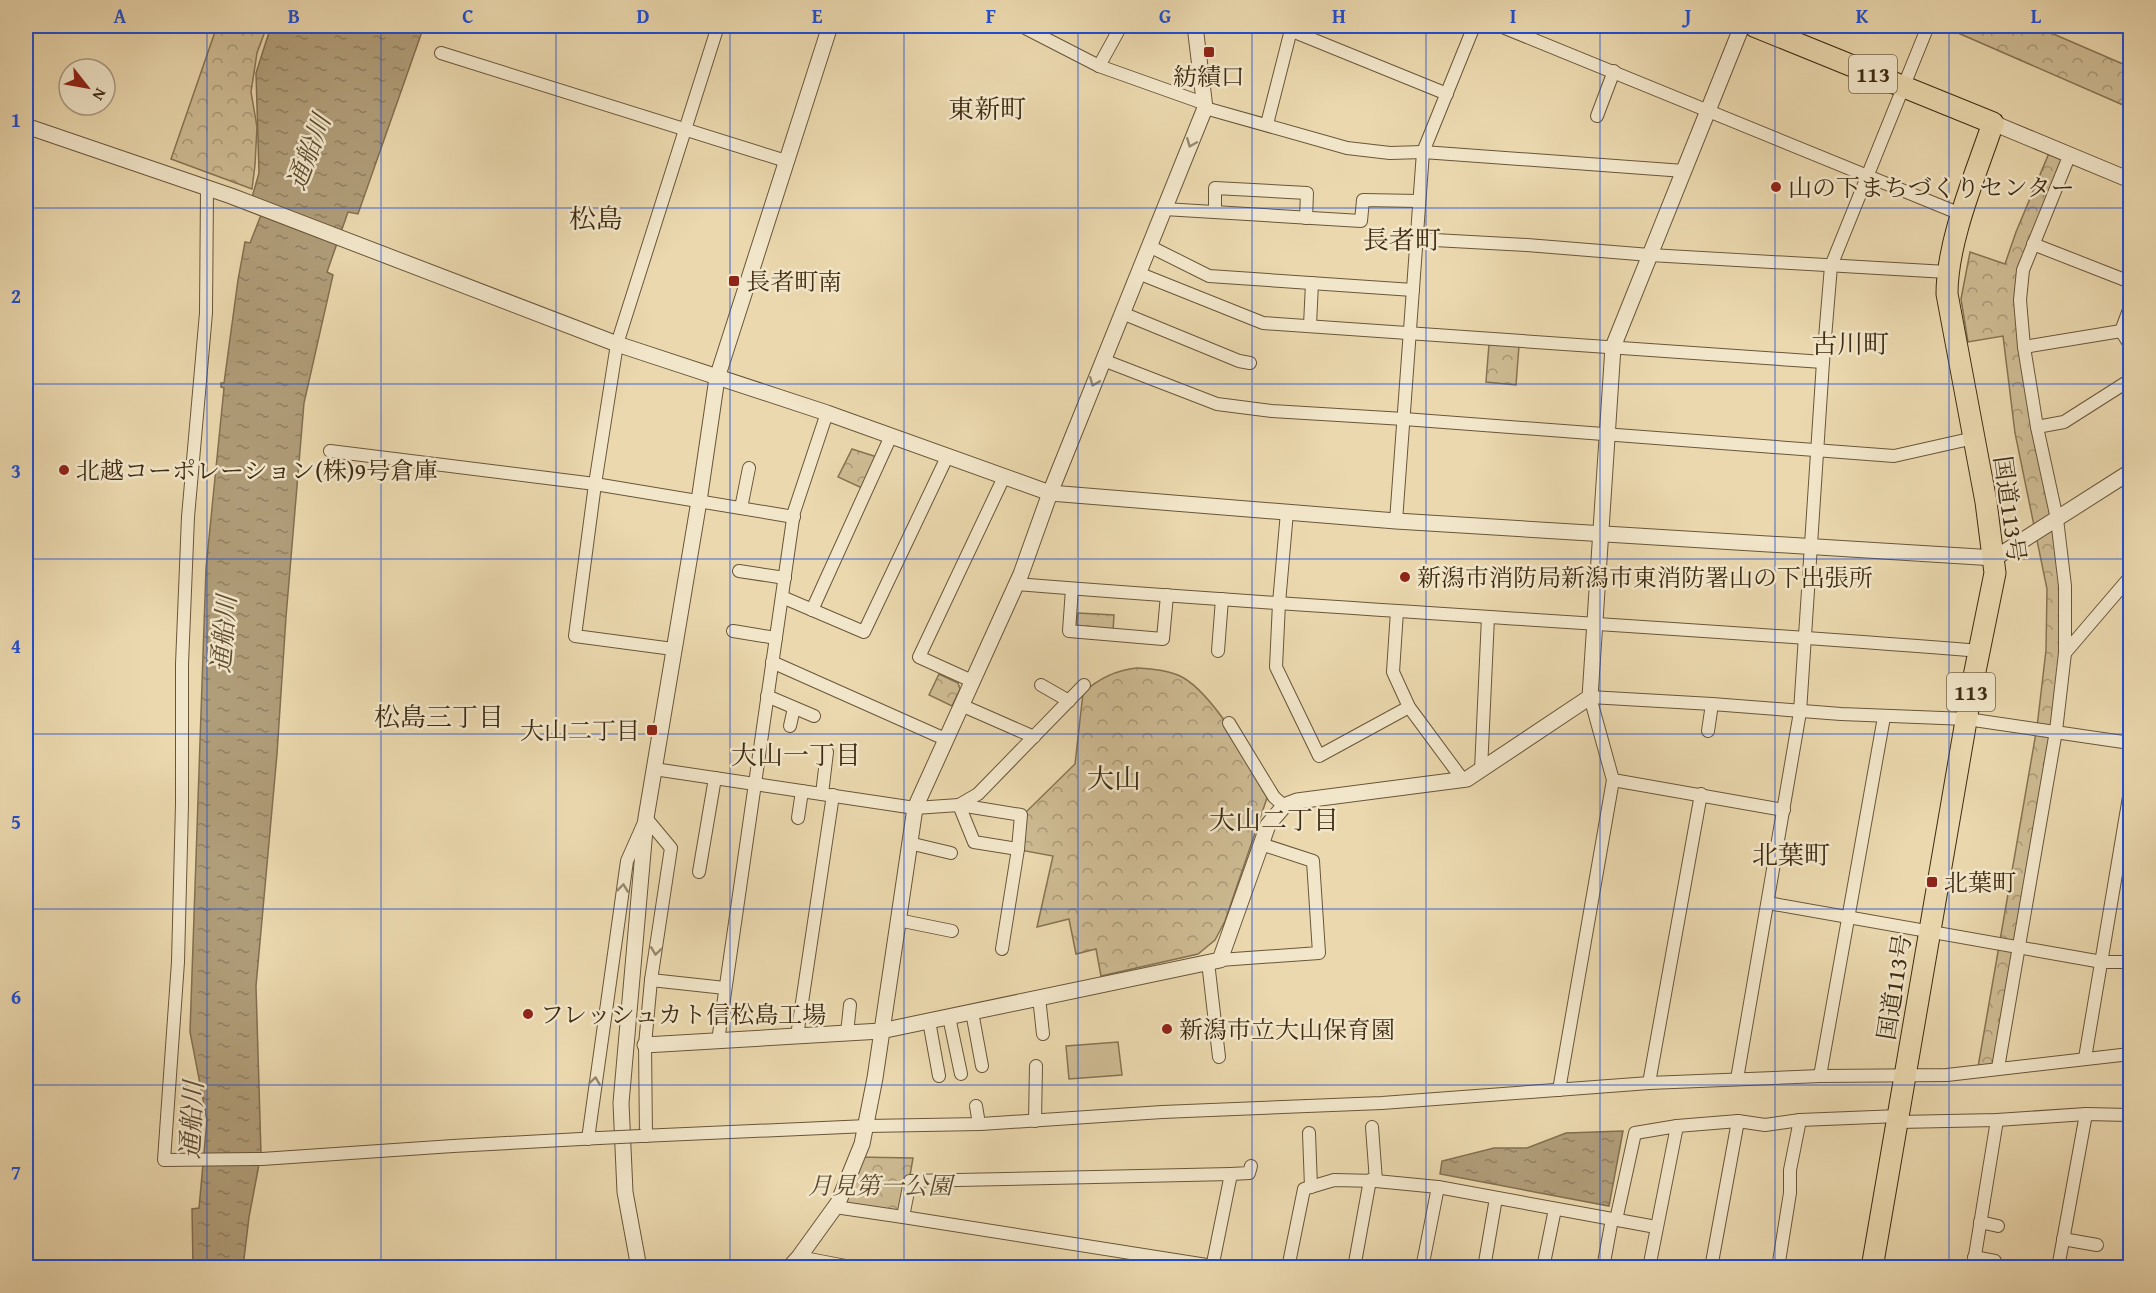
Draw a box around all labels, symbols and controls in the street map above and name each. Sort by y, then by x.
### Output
text: A [114,1,127,30]
text: B [288,1,300,30]
text: C [462,1,474,30]
text: D [636,1,650,30]
text: E [812,1,823,30]
text: F [986,1,996,30]
text: G [1159,1,1171,30]
text: H [1332,1,1346,30]
text: I [1510,1,1516,30]
text: J [1682,1,1692,30]
text: K [1856,1,1869,30]
text: L [2031,1,2042,30]
marker: 紡績口 [1202,45,1216,59]
road number: 113 [1849,55,1897,93]
north arrow [57,57,117,117]
place label: 紡績口 [1173,59,1245,94]
text: N [87,84,113,106]
district label: 東新町 [948,89,1026,128]
text: 1 [11,105,21,134]
water label: 通船川 [276,106,341,195]
one-way arrow [1186,137,1198,148]
place label: 山の下まちづくりセンター [1788,170,2075,205]
marker: 山の下まちづくりセンター [1769,180,1783,194]
district label: 松島 [569,198,623,238]
district label: 長者町 [1363,220,1441,259]
place label: 長者町南 [746,264,842,299]
marker: 長者町南 [727,274,741,288]
text: 2 [11,281,21,310]
district label: 古川町 [1811,324,1889,363]
one-way arrow [1089,376,1101,387]
place label: 北越コーポレーション(株)9号倉庫 [76,453,438,488]
street label: 国道113号 [1985,454,2035,564]
text: 3 [11,456,21,485]
marker: 北越コーポレーション(株)9号倉庫 [57,463,71,477]
place label: 新潟市消防局新潟市東消防署山の下出張所 [1417,560,1873,595]
marker: 新潟市消防局新潟市東消防署山の下出張所 [1398,570,1412,584]
water label: 通船川 [200,590,246,675]
text: 4 [11,631,21,660]
road number: 113 [1947,673,1995,711]
district label: 松島三丁目 [374,697,504,736]
place label: 大山二丁目 [520,713,640,748]
marker: 大山二丁目 [645,723,659,737]
district label: 大山一丁目 [731,735,861,774]
district label: 大山 [1087,758,1141,798]
district label: 大山二丁目 [1209,800,1339,839]
text: 5 [11,807,21,836]
district label: 北葉町 [1752,835,1830,874]
place label: 北葉町 [1944,865,2016,900]
marker: 北葉町 [1925,875,1939,889]
one-way arrow [617,884,629,893]
street label: 国道113号 [1868,932,1920,1042]
one-way arrow [650,947,662,956]
text: 6 [11,982,21,1011]
place label: フレッシュカト信松島工場 [540,997,826,1032]
marker: フレッシュカト信松島工場 [521,1007,535,1021]
place label: 新潟市立大山保育園 [1179,1012,1395,1047]
marker: 新潟市立大山保育園 [1160,1022,1174,1036]
water label: 通船川 [169,1077,213,1160]
one-way arrow [589,1077,601,1086]
text: 7 [11,1157,21,1186]
park label: 月見第一公園 [808,1168,956,1203]

